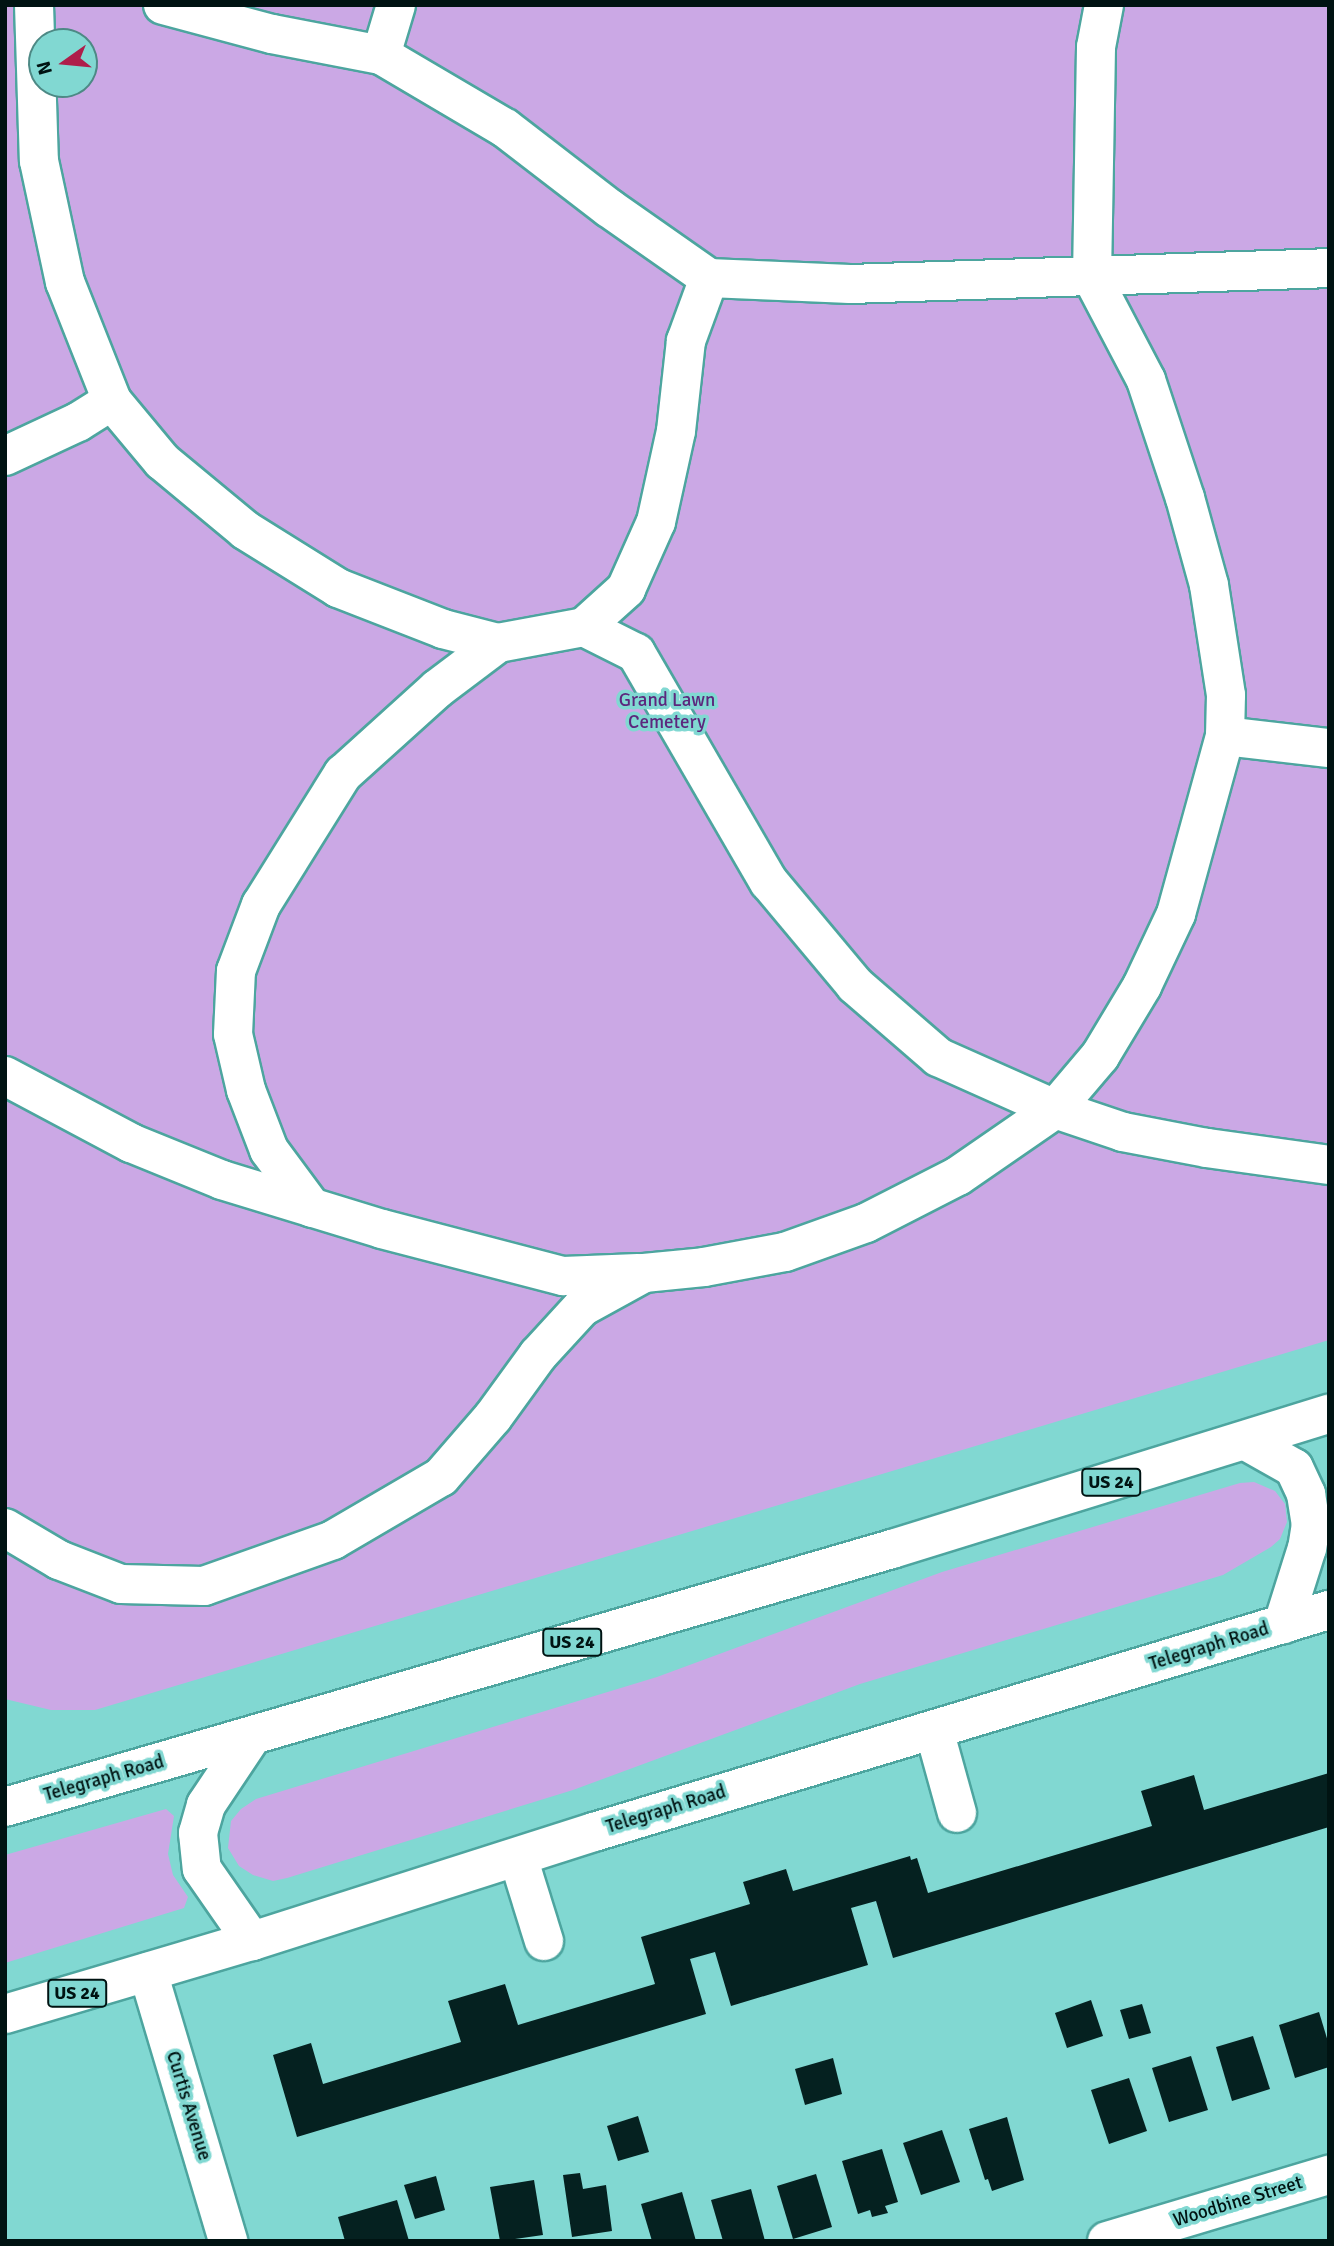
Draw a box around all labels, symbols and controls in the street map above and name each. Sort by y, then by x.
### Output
north arrow [28,28,98,98]
text: N [31,58,58,77]
park label: Grand Lawn Cemetery [619,690,715,734]
road number: US 24 [1080,1468,1142,1497]
street label: Telegraph Road [1146,1618,1272,1676]
road number: US 24 [540,1628,604,1657]
street label: Telegraph Road [41,1751,167,1807]
street label: Telegraph Road [603,1781,729,1839]
road number: US 24 [46,1979,108,2008]
street label: Curtis Avenue [161,2049,215,2163]
street label: Woodbine Street [1171,2172,1305,2232]

